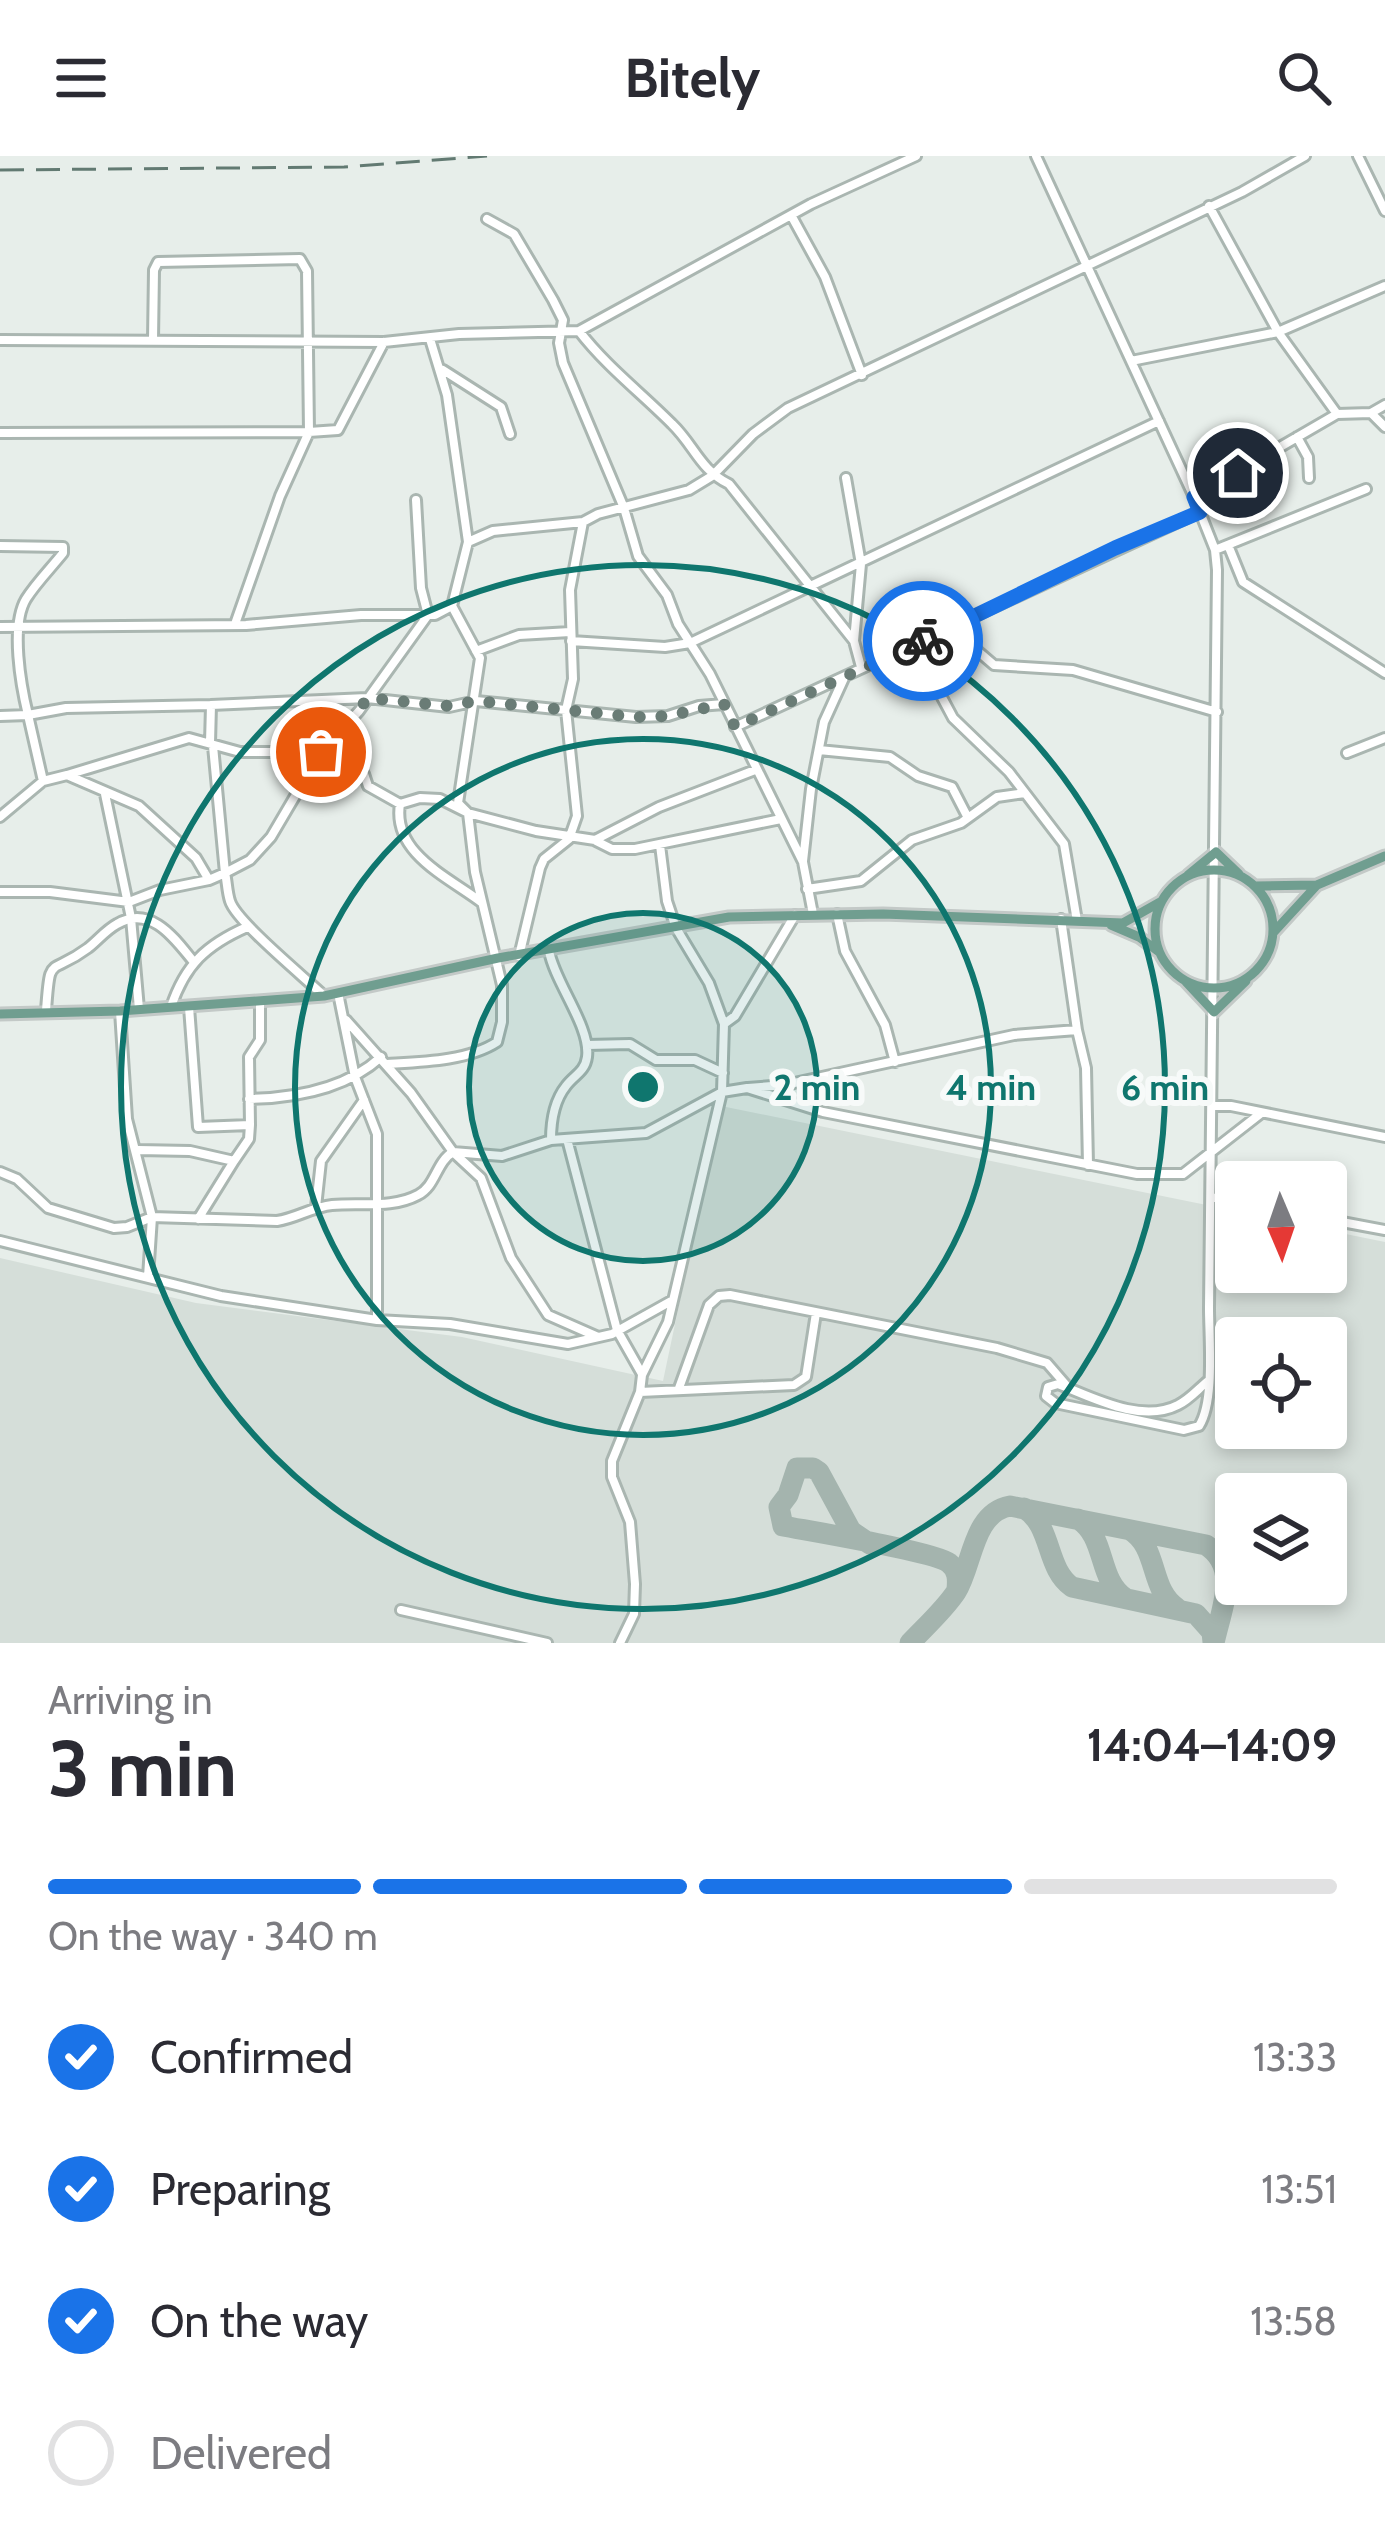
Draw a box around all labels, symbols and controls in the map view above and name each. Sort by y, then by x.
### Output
icon: menu [48,45,114,111]
text: Bitely [625,45,760,111]
icon: search [1271,45,1337,111]
pin [1187,422,1289,524]
icon: home [1205,440,1271,506]
courier [863,581,983,701]
icon: bike [890,608,956,674]
pin [270,701,372,803]
icon: bag [288,719,354,785]
text: 2 min [774,1065,860,1109]
text: 4 min [946,1065,1036,1109]
text: 6 min [1121,1065,1209,1109]
centre of rings [622,1066,664,1108]
north arrow [1215,1161,1347,1293]
map controls [1215,1161,1347,1605]
button: locate [1215,1317,1347,1449]
button: layers [1215,1473,1347,1605]
text: Arriving in [48,1676,212,1724]
text: 14:04–14:09 [1087,1718,1337,1772]
text: 3 min [48,1721,237,1816]
text: On the way · 340 m [48,1912,378,1960]
icon: check [48,2024,114,2090]
text: Confirmed [150,2030,353,2084]
text: 13:33 [1253,2033,1337,2081]
icon: check [48,2156,114,2222]
text: Preparing [150,2162,330,2216]
text: 13:51 [1261,2165,1337,2213]
icon: check [48,2288,114,2354]
text: On the way [150,2294,368,2348]
text: 13:58 [1250,2297,1337,2345]
text: Delivered [150,2426,332,2480]

